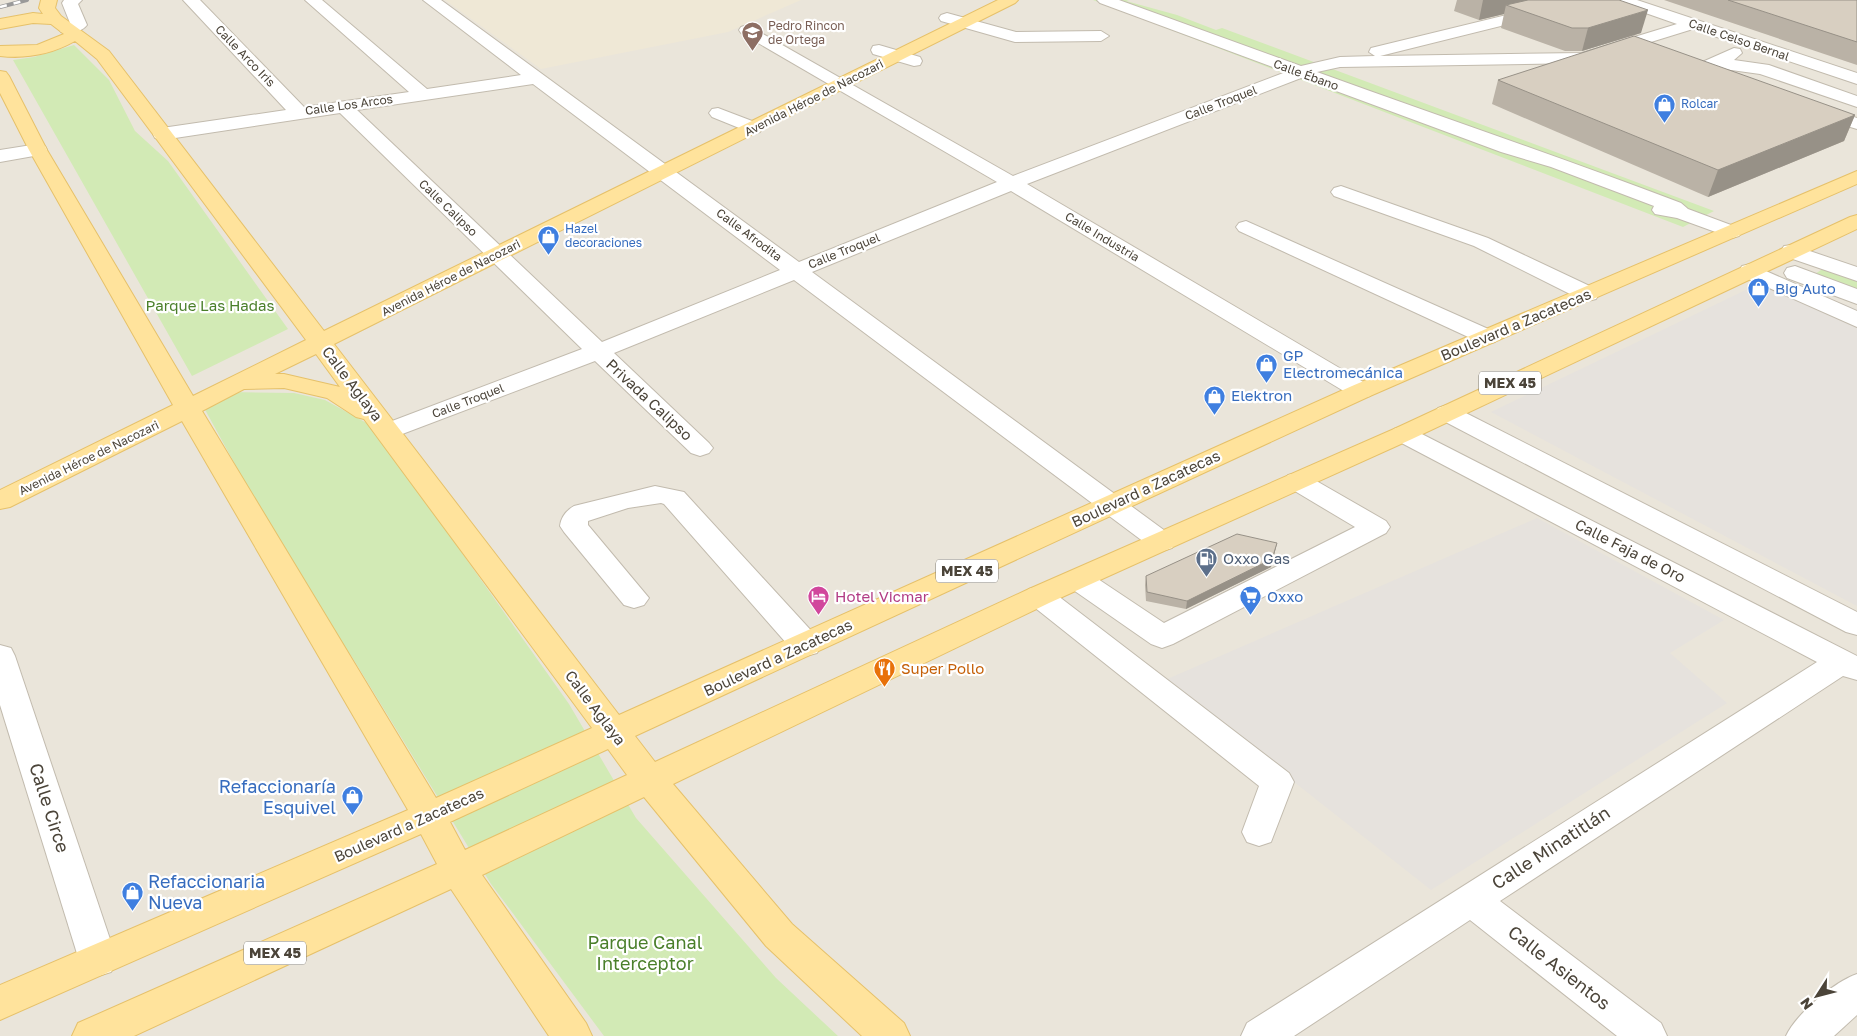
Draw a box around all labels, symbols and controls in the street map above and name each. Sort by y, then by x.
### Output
street label: Calle Celso Bernal [1687,15,1792,64]
place label: Pedro Rincon de Ortega [768,18,845,47]
school or university icon: Pedro Rincon de Ortega [740,21,764,52]
street label: Calle Arco Iris [212,22,278,90]
street label: Avenida Héroe de Nacozari [742,56,886,139]
street label: Calle Ébano [1271,56,1341,93]
street label: Calle Troquel [1183,82,1259,123]
street label: Calle Los Arcos [304,91,394,118]
shop icon: Rolcar [1653,92,1677,123]
place label: Rolcar [1681,96,1718,111]
street label: Calle Calipso [416,176,481,239]
street label: Calle Afrodita [713,205,785,264]
street label: Calle Industria [1062,208,1142,265]
place label: Hazel decoraciones [565,221,642,250]
shop icon: Hazel decoraciones [537,224,561,255]
street label: Calle Troquel [806,229,882,272]
street label: Avenida Héroe de Nacozari [379,236,523,319]
shop icon: Big Auto [1747,277,1771,308]
place label: Big Auto [1775,279,1836,297]
street label: Boulevard a Zacatecas [1438,284,1594,364]
park label: Parque Las Hadas [145,296,275,314]
street label: Calle Aglaya [319,342,387,424]
place label: GP Electromecánica [1283,346,1403,381]
shop icon: GP Electromecánica [1255,353,1279,384]
street label: Privada Calipso [603,355,697,444]
road number: MEX 45 [1479,372,1541,394]
street label: Calle Troquel [430,380,506,421]
shop icon: Elektron [1203,384,1227,415]
place label: Elektron [1231,386,1292,404]
street label: Avenida Héroe de Nacozari [16,417,161,498]
street label: Boulevard a Zacatecas [1068,446,1223,530]
street label: Calle Faja de Oro [1572,515,1689,586]
fuel station icon: Oxxo Gas [1195,547,1219,578]
place label: Oxxo Gas [1223,549,1290,567]
road number: MEX 45 [936,560,998,582]
hotel icon: Hotel Vicmar [807,585,831,616]
supermarket icon: Oxxo [1239,585,1263,616]
place label: Hotel Vicmar [835,587,929,605]
place label: Oxxo [1267,587,1303,605]
street label: Boulevard a Zacatecas [700,615,855,699]
restaurant icon: Super Pollo [873,657,897,688]
place label: Super Pollo [901,659,984,677]
street label: Calle Aglaya [562,666,630,748]
street label: Calle Circe [25,760,75,855]
place label: Refaccionaría Esquivel [219,775,336,818]
street label: Boulevard a Zacatecas [331,783,486,865]
shop icon: Refaccionaría Esquivel [340,785,364,816]
street label: Calle Minatitlán [1487,801,1614,893]
place label: Refaccionaria Nueva [148,870,265,913]
shop icon: Refaccionaria Nueva [120,880,144,911]
street label: Calle Asientos [1504,920,1615,1014]
park label: Parque Canal Interceptor [588,931,703,974]
road number: MEX 45 [244,941,306,964]
north arrow [1792,971,1842,1021]
text: N [1796,995,1816,1013]

